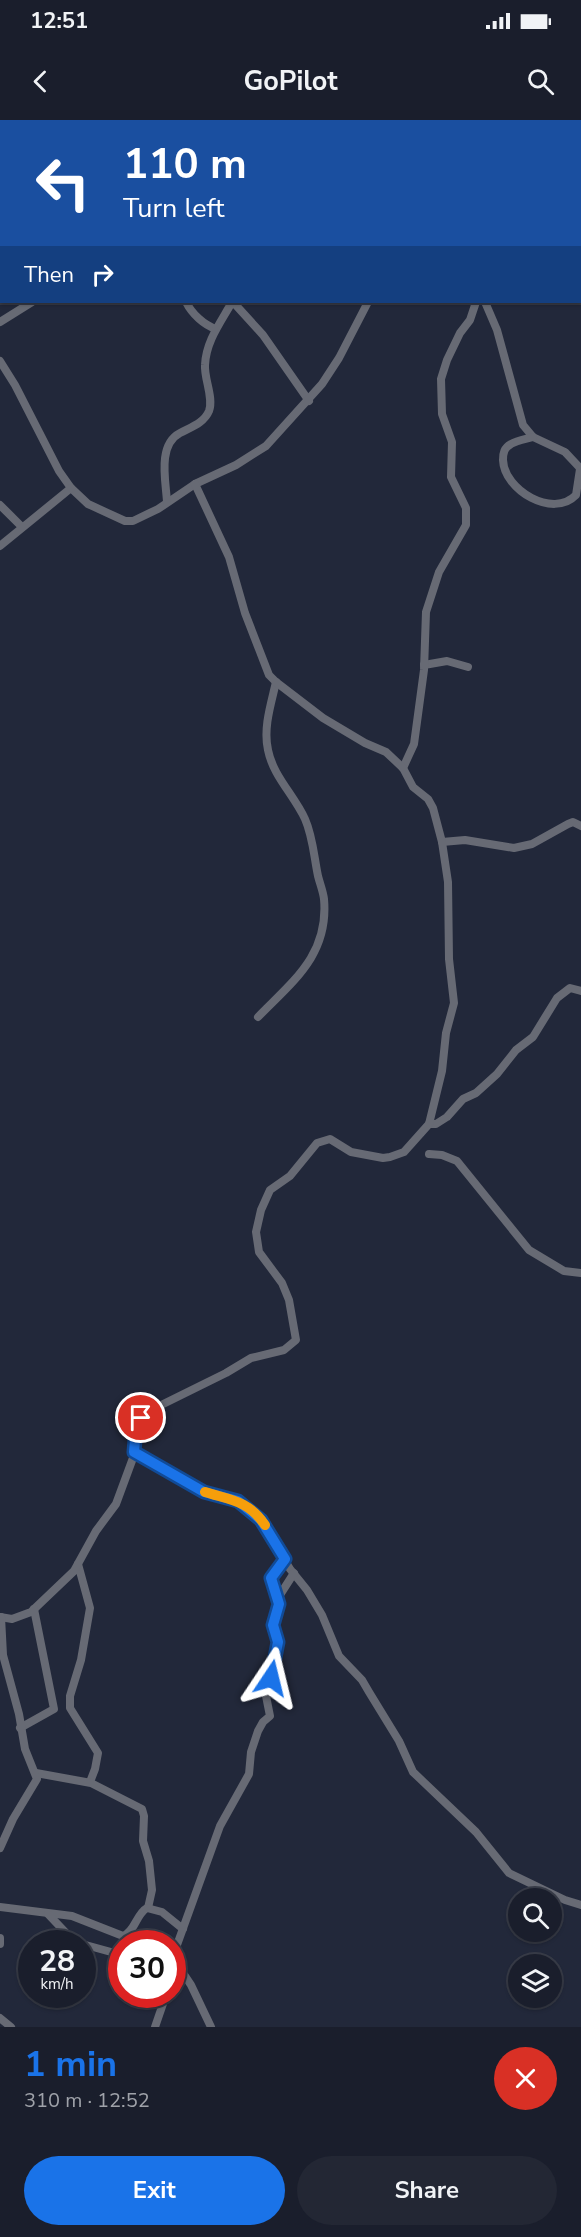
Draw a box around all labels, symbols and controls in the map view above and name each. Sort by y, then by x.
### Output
text: 12:51 [30,6,88,36]
text: GoPilot [243,63,338,100]
icon: back [24,65,57,98]
icon: search [524,65,557,98]
text: 110 m [123,136,247,193]
icon: left [24,144,102,222]
text: Turn left [123,190,224,227]
icon: right [86,258,119,291]
text: Then [24,260,74,290]
pin [115,1392,166,1443]
icon: arrive [124,1401,157,1434]
position arrow [239,1646,303,1710]
map controls [508,1888,562,2008]
button: search [508,1888,562,1942]
speed limit sign: 30 [108,1930,186,2008]
text: 28 [39,1941,75,1982]
button: layers [508,1954,562,2008]
text: km/h [40,1974,74,1994]
text: 1 min [24,2040,117,2089]
button: close [494,2047,557,2110]
text: 310 m · 12:52 [24,2087,150,2114]
button: Exit [24,2156,285,2225]
button: Share [297,2156,557,2225]

